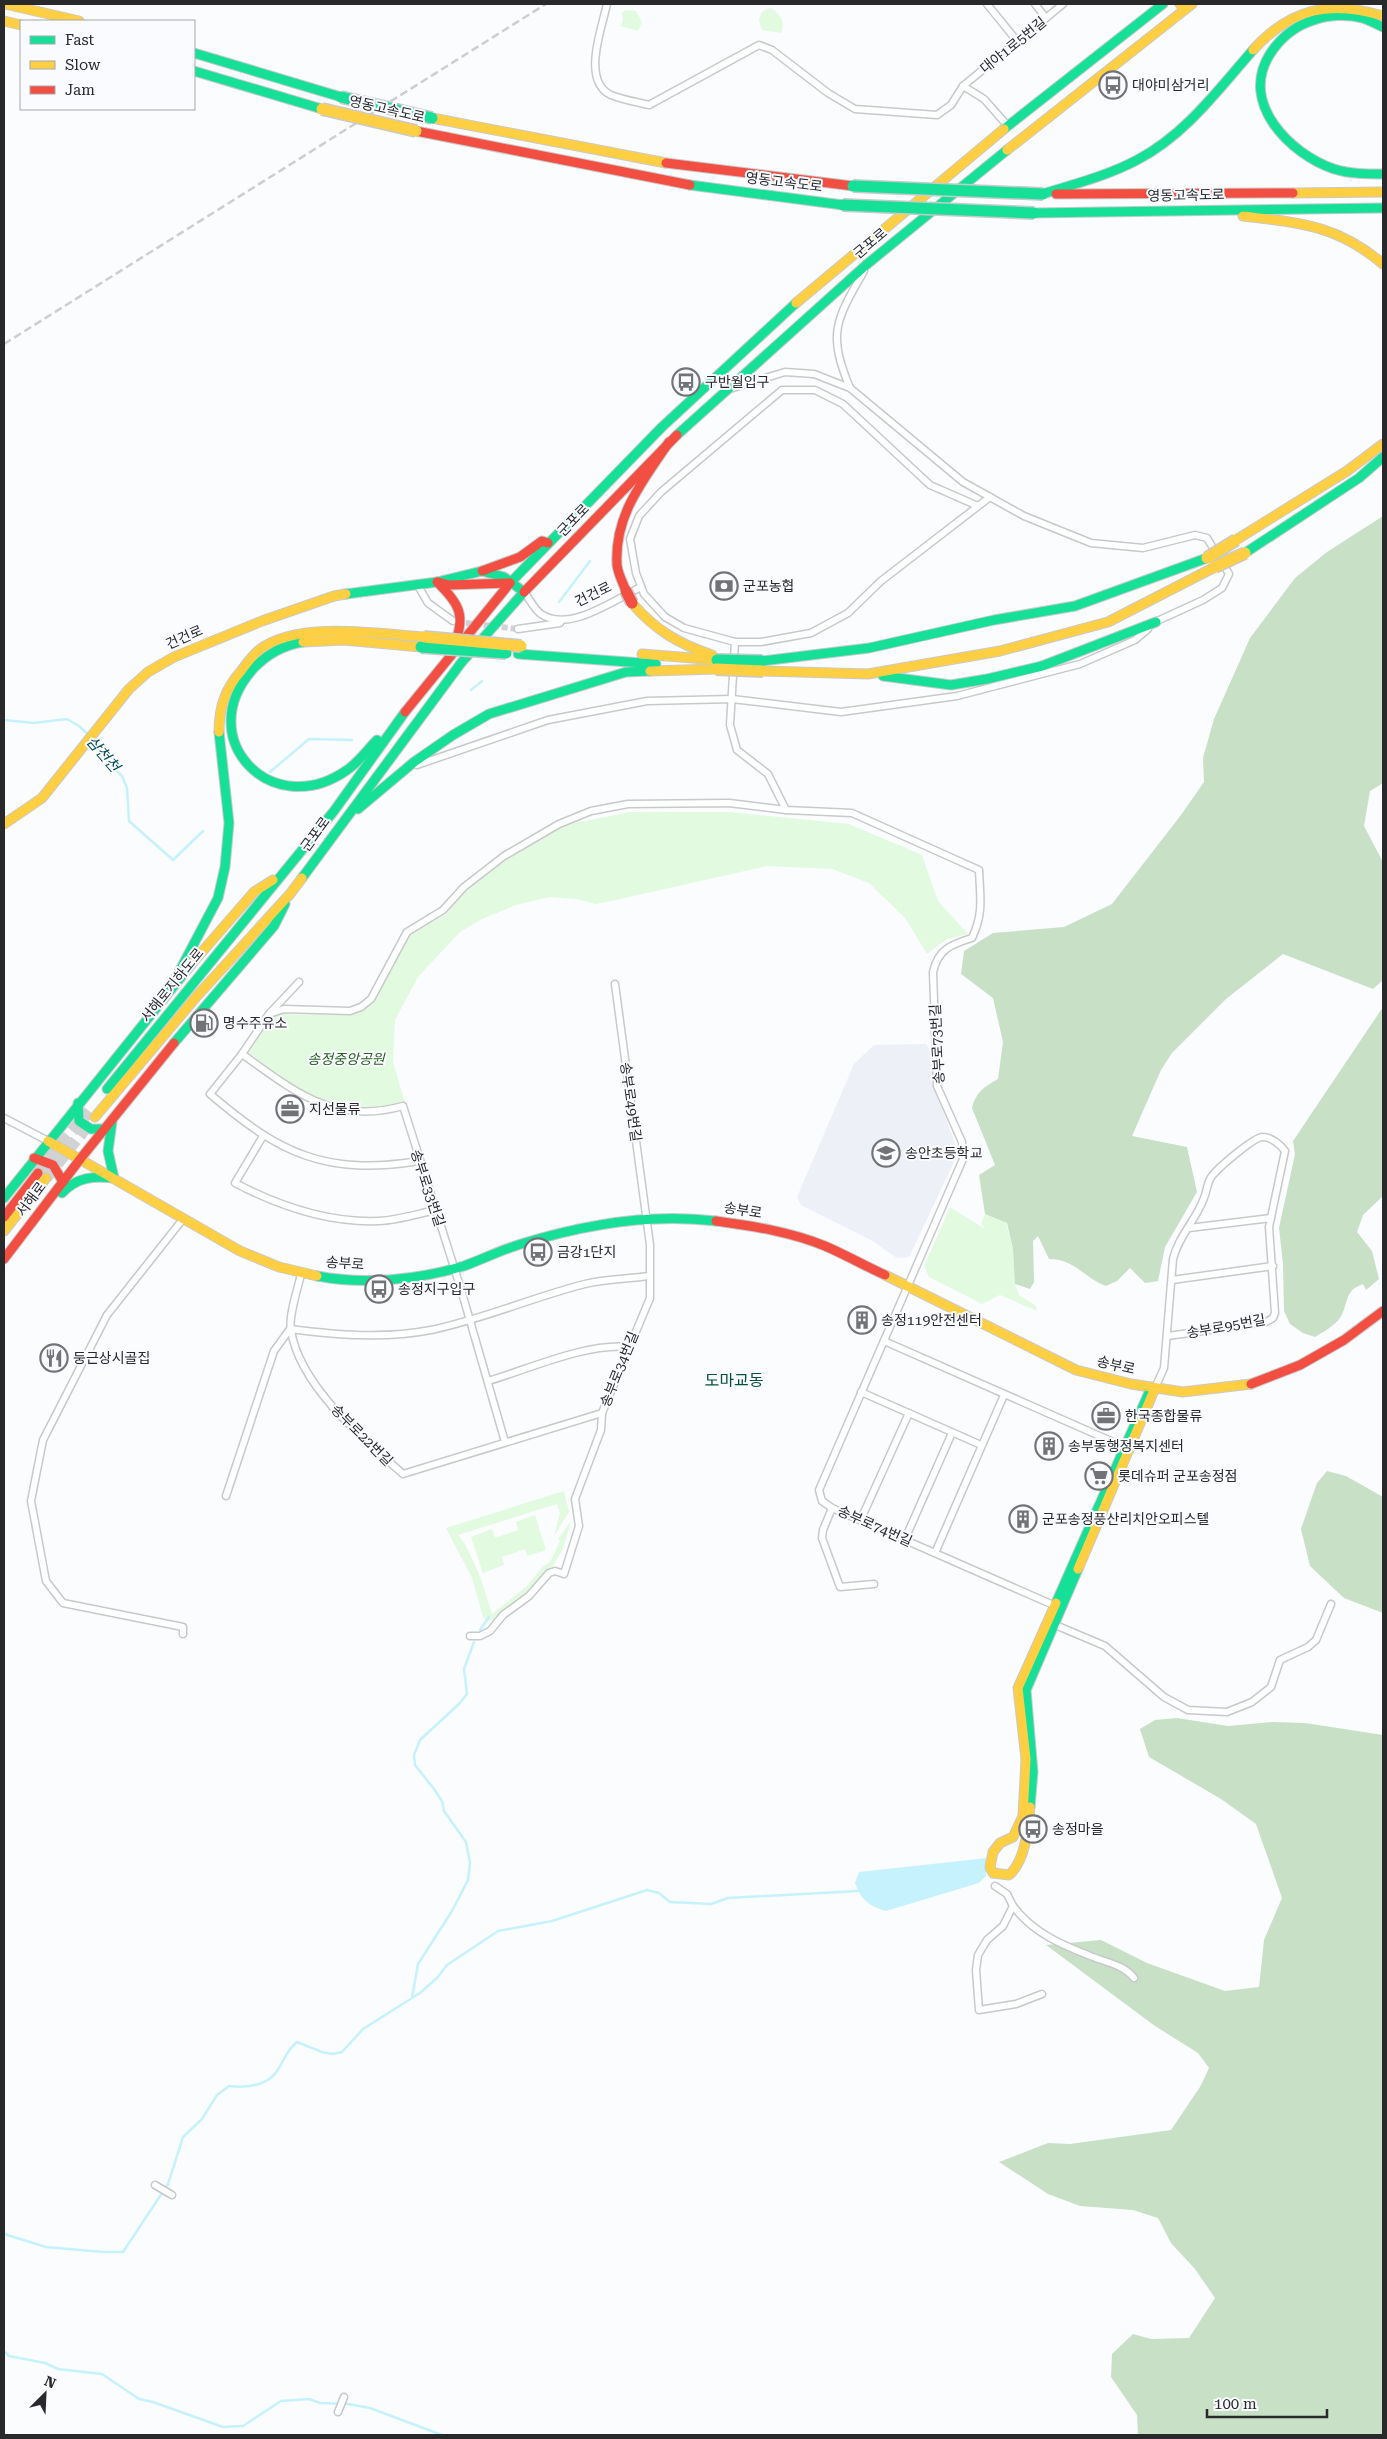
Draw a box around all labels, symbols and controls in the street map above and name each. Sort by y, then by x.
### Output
street label: 대야1로5번길 [977,14,1049,76]
legend [20,20,195,110]
text: Fast [65,31,95,49]
text: Slow [65,56,101,74]
bus stop icon: 대야미삼거리 [1098,70,1128,100]
place label: 대야미삼거리 [1132,77,1209,93]
text: Jam [65,81,95,99]
street label: 영동고속도로 [348,93,427,126]
street label: 영동고속도로 [745,169,823,195]
street label: 영동고속도로 [1147,186,1225,204]
street label: 군포로 [850,224,890,262]
bus stop icon: 구반월입구 [671,367,701,397]
place label: 구반월입구 [705,374,770,390]
street label: 군포로 [554,500,592,539]
bank icon: 군포농협 [709,571,739,601]
street label: 건건로 [572,578,614,610]
place label: 군포농협 [743,578,795,594]
street label: 건건로 [163,622,205,652]
water label: 삼천천 [83,732,125,777]
street label: 군포로 [297,814,333,854]
street label: 서해로지하도로 [137,945,207,1025]
street label: 송부로73번길 [927,1004,947,1084]
fuel station icon: 명수주유소 [189,1008,219,1038]
place label: 명수주유소 [223,1015,288,1031]
park label: 송정중앙공원 [307,1051,386,1067]
street label: 송부로49번길 [618,1061,644,1143]
office icon: 지선물류 [275,1094,305,1124]
place label: 지선물류 [309,1101,361,1117]
school or university icon: 송안초등학교 [871,1138,901,1168]
place label: 송안초등학교 [905,1145,982,1161]
street label: 송부로33번길 [408,1147,448,1229]
street label: 서해로 [13,1179,49,1219]
street label: 송부로 [723,1199,763,1221]
bus stop icon: 금강1단지 [523,1237,553,1267]
place label: 금강1단지 [557,1244,616,1260]
street label: 송부로 [325,1254,365,1272]
bus stop icon: 송정지구입구 [364,1274,394,1304]
place label: 송정지구입구 [398,1281,475,1297]
building icon: 송정119안전센터 [847,1305,877,1335]
street label: 송부로95번길 [1185,1311,1267,1341]
place label: 송정119안전센터 [881,1312,982,1328]
street label: 송부로34번길 [597,1329,641,1409]
restaurant icon: 둥근상시골집 [39,1343,69,1373]
place label: 둥근상시골집 [73,1350,150,1366]
street label: 송부로 [1095,1353,1137,1377]
district label: 도마교동 [705,1371,764,1390]
street label: 송부로22번길 [328,1401,396,1469]
office icon: 한국종합물류 [1091,1401,1121,1431]
place label: 한국종합물류 [1125,1408,1202,1424]
building icon: 송부동행정복지센터 [1034,1431,1064,1461]
place label: 송부동행정복지센터 [1068,1438,1184,1454]
supermarket icon: 롯데슈퍼 군포송정점 [1084,1461,1114,1491]
place label: 롯데슈퍼 군포송정점 [1118,1468,1237,1484]
street label: 송부로74번길 [835,1502,915,1550]
building icon: 군포송정풍산리치안오피스텔 [1008,1504,1038,1534]
place label: 군포송정풍산리치안오피스텔 [1042,1511,1209,1527]
bus stop icon: 송정마을 [1018,1814,1048,1844]
place label: 송정마을 [1052,1821,1104,1837]
north arrow [20,2369,70,2419]
text: N [42,2373,59,2392]
scale bar [1207,2386,1327,2418]
text: 100 m [1214,2395,1257,2413]

